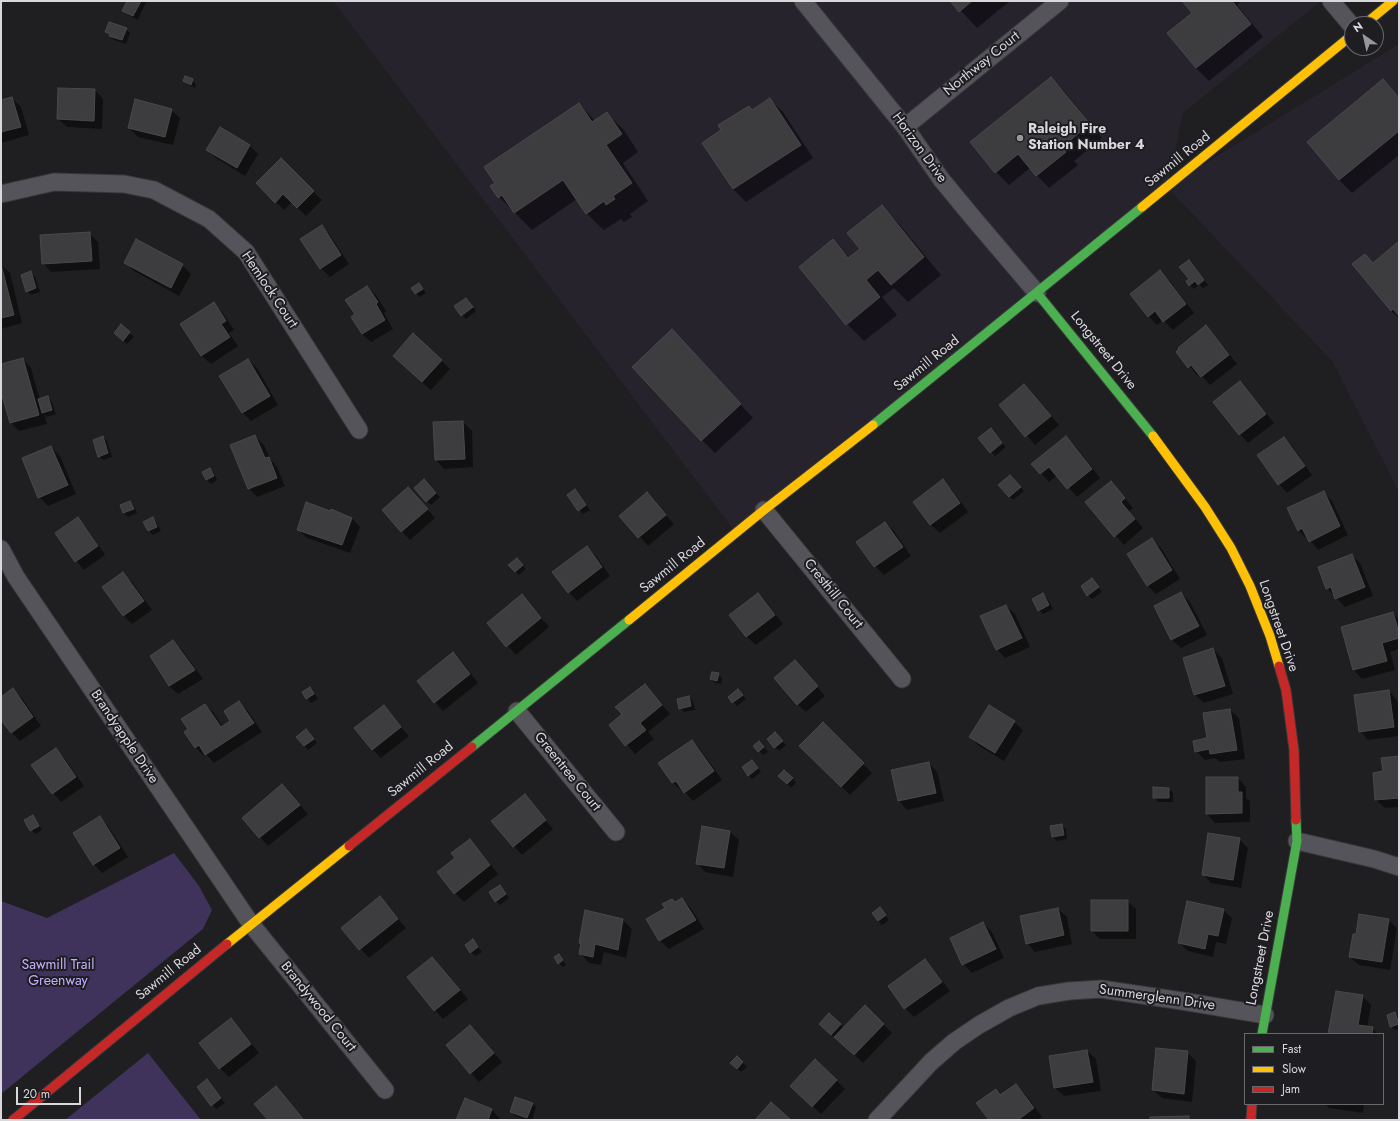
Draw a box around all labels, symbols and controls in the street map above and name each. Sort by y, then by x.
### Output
north arrow [1344,16,1384,56]
text: N [1350,18,1366,36]
street label: Northway Court [940,28,1024,100]
street label: Horizon Drive [888,110,950,186]
place label: Raleigh Fire Station Number 4 [1028,122,1145,154]
street label: Sawmill Road [1142,129,1214,191]
marker: Raleigh Fire Station Number 4 [1015,133,1025,143]
street label: Hemlock Court [237,248,301,332]
street label: Longstreet Drive [1066,308,1140,394]
street label: Sawmill Road [891,333,963,395]
street label: Sawmill Road [637,535,709,597]
street label: Cresthill Court [800,556,866,632]
street label: Longstreet Drive [1254,578,1302,674]
street label: Brandyapple Drive [86,687,162,787]
street label: Greentree Court [530,729,604,815]
street label: Sawmill Road [385,739,457,801]
street label: Longstreet Drive [1244,909,1278,1007]
street label: Sawmill Road [133,942,205,1004]
park label: Sawmill Trail Greenway [22,958,94,990]
street label: Brandywood Court [277,959,359,1055]
street label: Summerglenn Drive [1098,982,1216,1014]
legend [1244,1033,1384,1105]
text: Fast [1282,1040,1301,1058]
text: Slow [1282,1060,1306,1078]
scale bar [18,1079,83,1105]
text: Jam [1282,1080,1300,1098]
text: 20 m [23,1085,50,1103]

